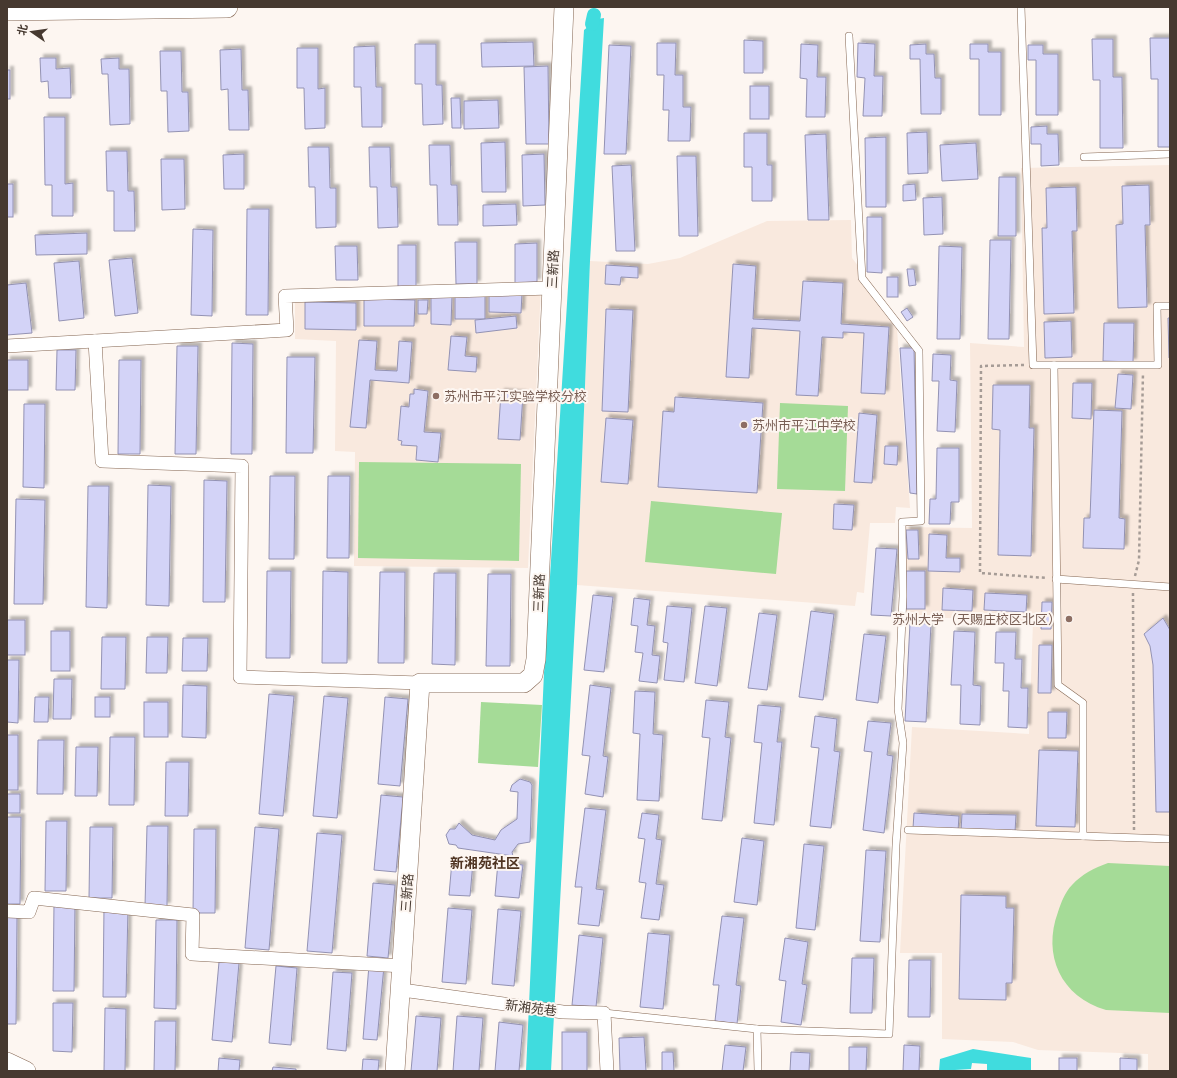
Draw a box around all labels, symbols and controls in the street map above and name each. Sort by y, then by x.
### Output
north arrow [12,12,52,52]
text: 北 [14,23,30,37]
street label: 三新路 [543,249,563,289]
place label: 苏州市平江实验学校分校 [444,388,587,405]
marker: 苏州市平江实验学校分校 [431,391,441,401]
place label: 苏州市平江中学校 [752,417,856,434]
marker: 苏州市平江中学校 [739,420,749,430]
street label: 三新路 [530,573,548,613]
place label: 苏州大学（天赐庄校区北区） [892,611,1061,628]
marker: 苏州大学（天赐庄校区北区） [1064,614,1074,624]
district label: 新湘苑社区 [450,854,520,872]
street label: 三新路 [397,873,417,913]
street label: 新湘苑巷 [504,996,558,1020]

